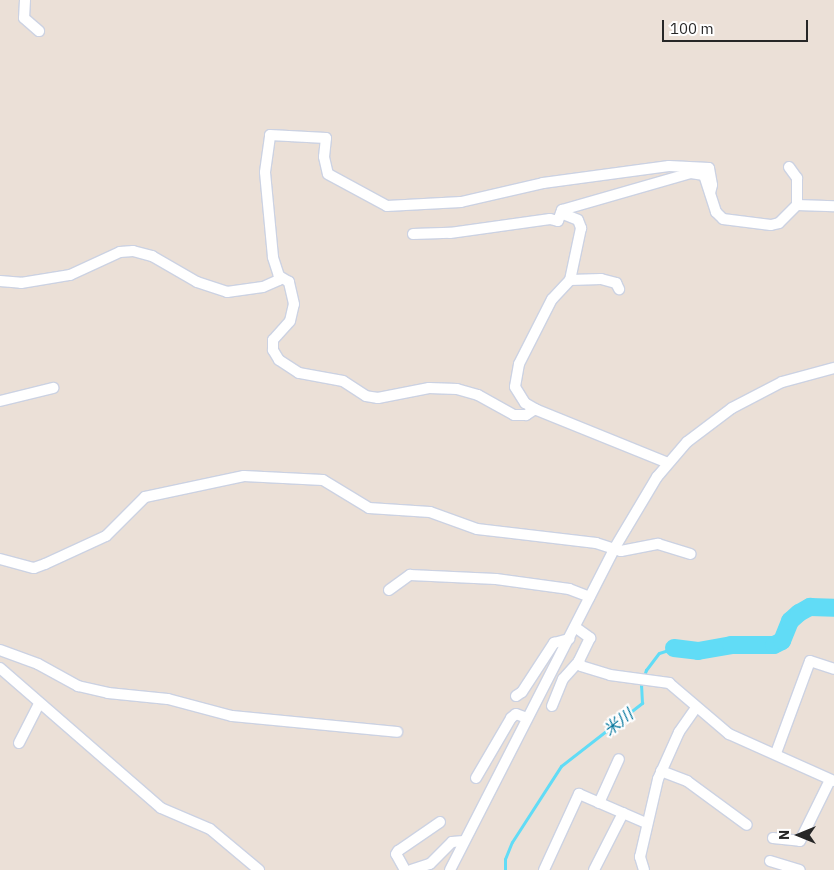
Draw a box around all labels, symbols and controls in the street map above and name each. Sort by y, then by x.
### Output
scale bar [664,10,810,42]
text: 100 m [670,19,714,38]
water label: 米川 [599,705,637,739]
north arrow [774,810,824,860]
text: N [775,830,793,840]

